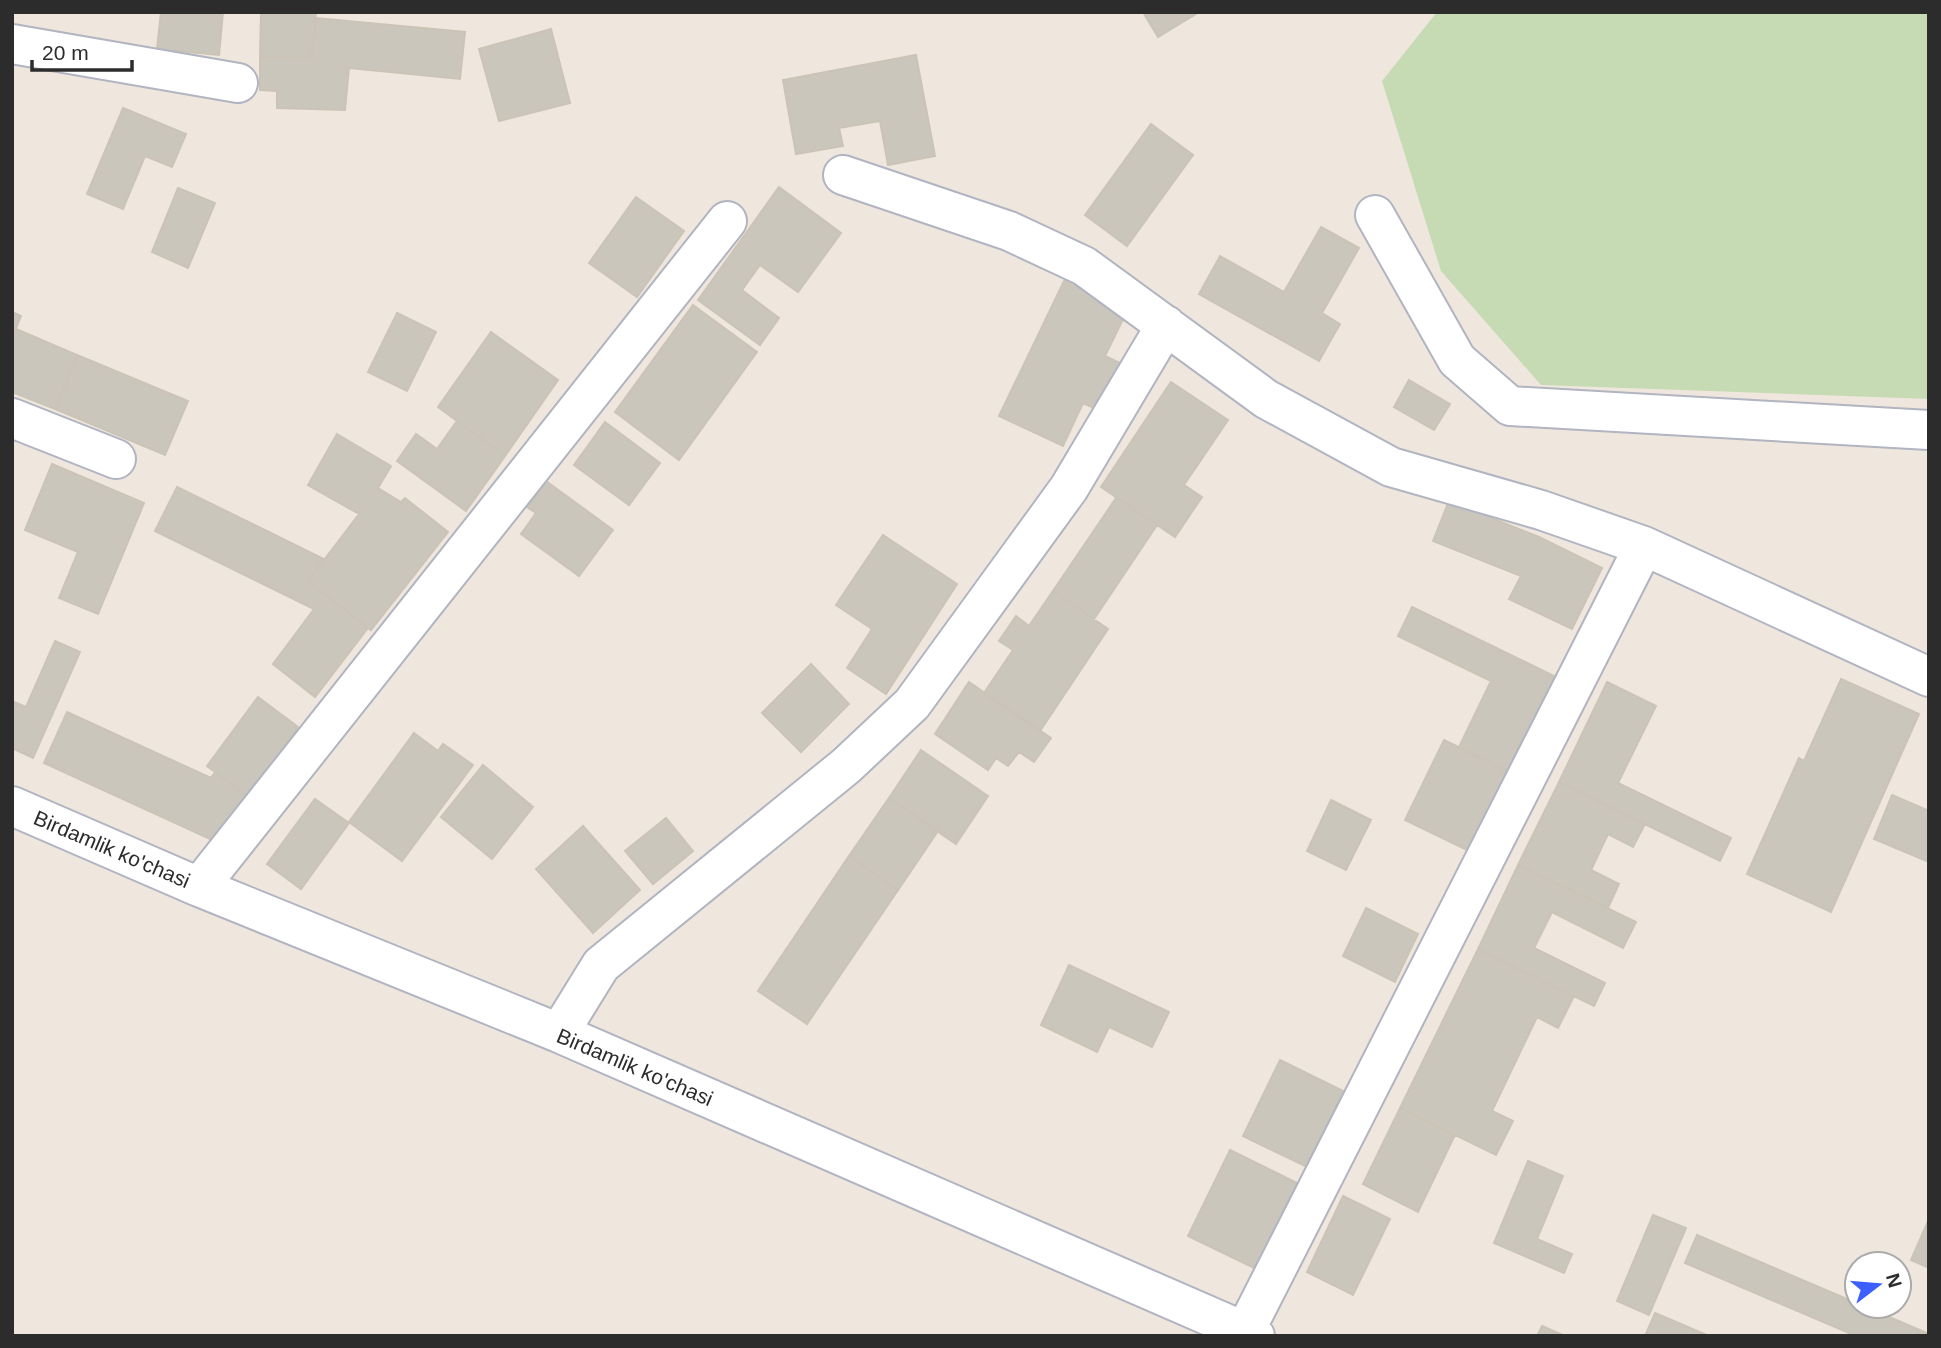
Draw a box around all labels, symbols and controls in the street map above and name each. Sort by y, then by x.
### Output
scale bar [32,28,131,72]
text: 20 m [42,41,89,64]
street label: Birdamlik ko'chasi [30,806,194,892]
street label: Birdamlik ko'chasi [553,1024,717,1110]
north arrow [1843,1250,1913,1320]
text: N [1882,1271,1906,1290]

